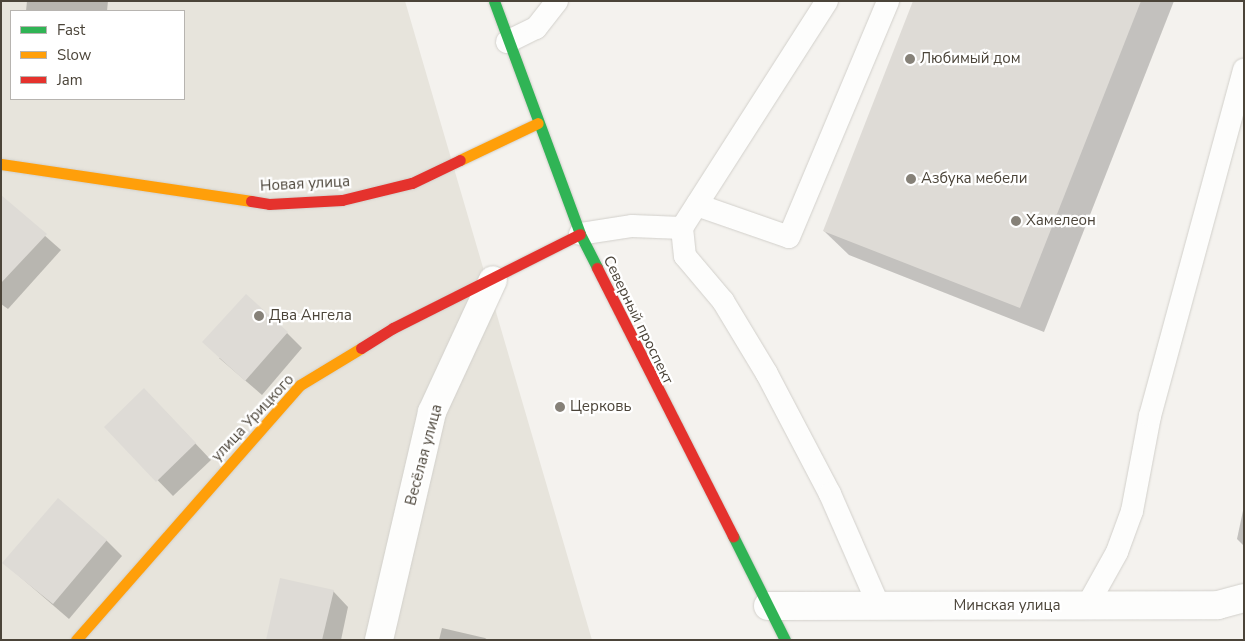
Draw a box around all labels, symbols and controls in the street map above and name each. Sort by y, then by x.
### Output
legend [10,10,185,100]
text: Fast [57,20,85,40]
text: Slow [57,45,91,65]
place label: Любимый дом [920,50,1021,68]
marker: Любимый дом [904,53,916,65]
text: Jam [57,70,83,90]
place label: Азбука мебели [921,170,1027,188]
street label: Новая улица [260,173,350,195]
marker: Азбука мебели [905,173,917,185]
place label: Хамелеон [1026,212,1096,230]
marker: Хамелеон [1010,215,1022,227]
street label: Северный проспект [599,253,677,387]
place label: Два Ангела [269,307,352,325]
marker: Два Ангела [253,310,265,322]
street label: улица Урицкого [208,371,298,465]
place label: Церковь [570,398,632,416]
marker: Церковь [554,401,566,413]
street label: Весёлая улица [402,402,446,508]
street label: Минская улица [953,597,1061,615]

